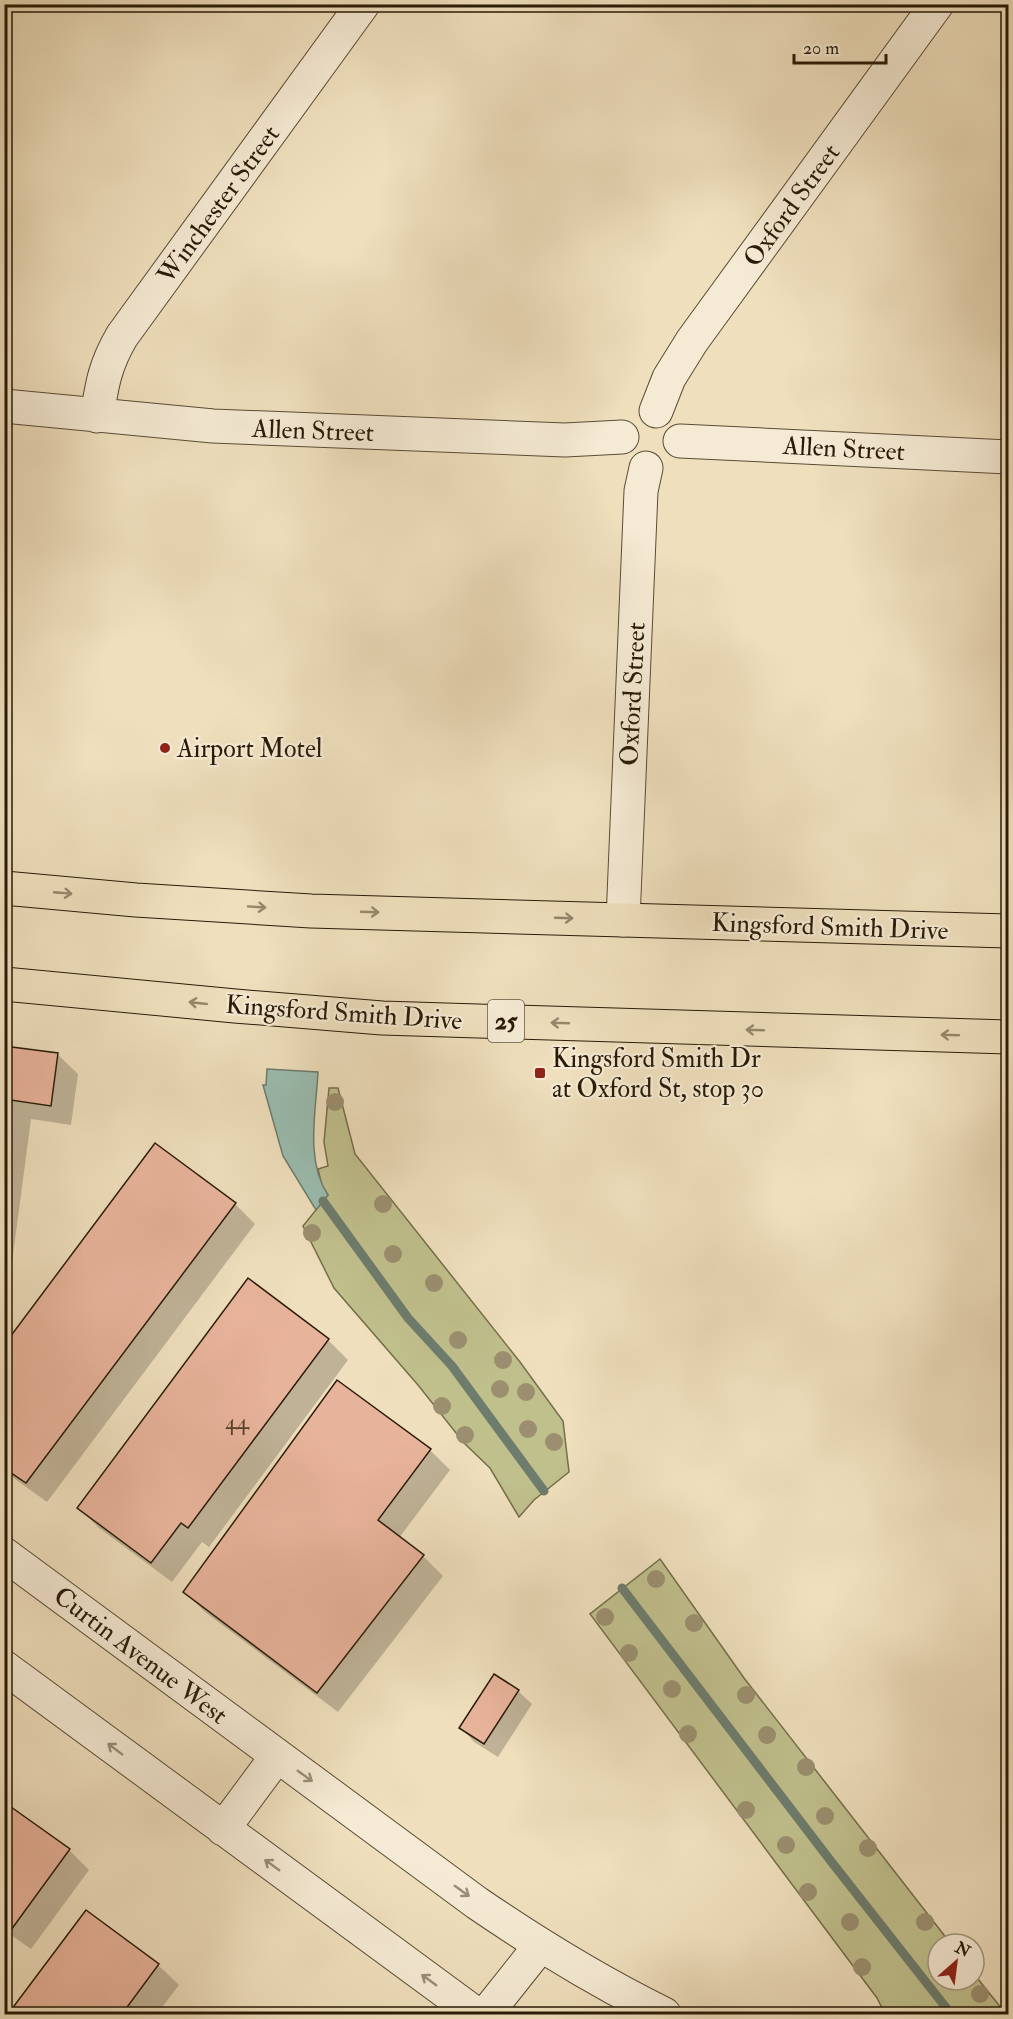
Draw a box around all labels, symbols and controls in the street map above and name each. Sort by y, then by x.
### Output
scale bar [794,27,886,65]
text: 20 m [803,37,839,60]
street label: Winchester Street [150,119,287,291]
street label: Oxford Street [737,138,847,273]
street label: Allen Street [250,413,375,449]
street label: Allen Street [781,430,906,468]
street label: Oxford Street [613,621,653,767]
place label: Airport Motel [176,733,323,766]
marker: Airport Motel [158,741,172,755]
one-way arrow [52,888,72,899]
one-way arrow [247,902,267,913]
one-way arrow [359,907,379,918]
street label: Kingsford Smith Drive [711,907,949,947]
one-way arrow [554,913,574,924]
street label: Kingsford Smith Drive [224,989,464,1037]
one-way arrow [188,997,208,1008]
road number: 25 [488,1000,524,1042]
one-way arrow [551,1018,571,1029]
one-way arrow [746,1024,766,1035]
one-way arrow [941,1029,961,1041]
place label: Kingsford Smith Dr at Oxford St, stop 30 [552,1043,764,1106]
marker: Kingsford Smith Dr at Oxford St, stop 30 [533,1066,547,1080]
house number: 44 [225,1408,250,1436]
street label: Curtin Avenue West [47,1580,234,1732]
one-way arrow [107,1743,123,1756]
one-way arrow [296,1770,312,1782]
one-way arrow [264,1858,280,1871]
one-way arrow [453,1885,469,1898]
north arrow [926,1932,986,1992]
text: N [951,1937,974,1962]
one-way arrow [422,1974,438,1986]

